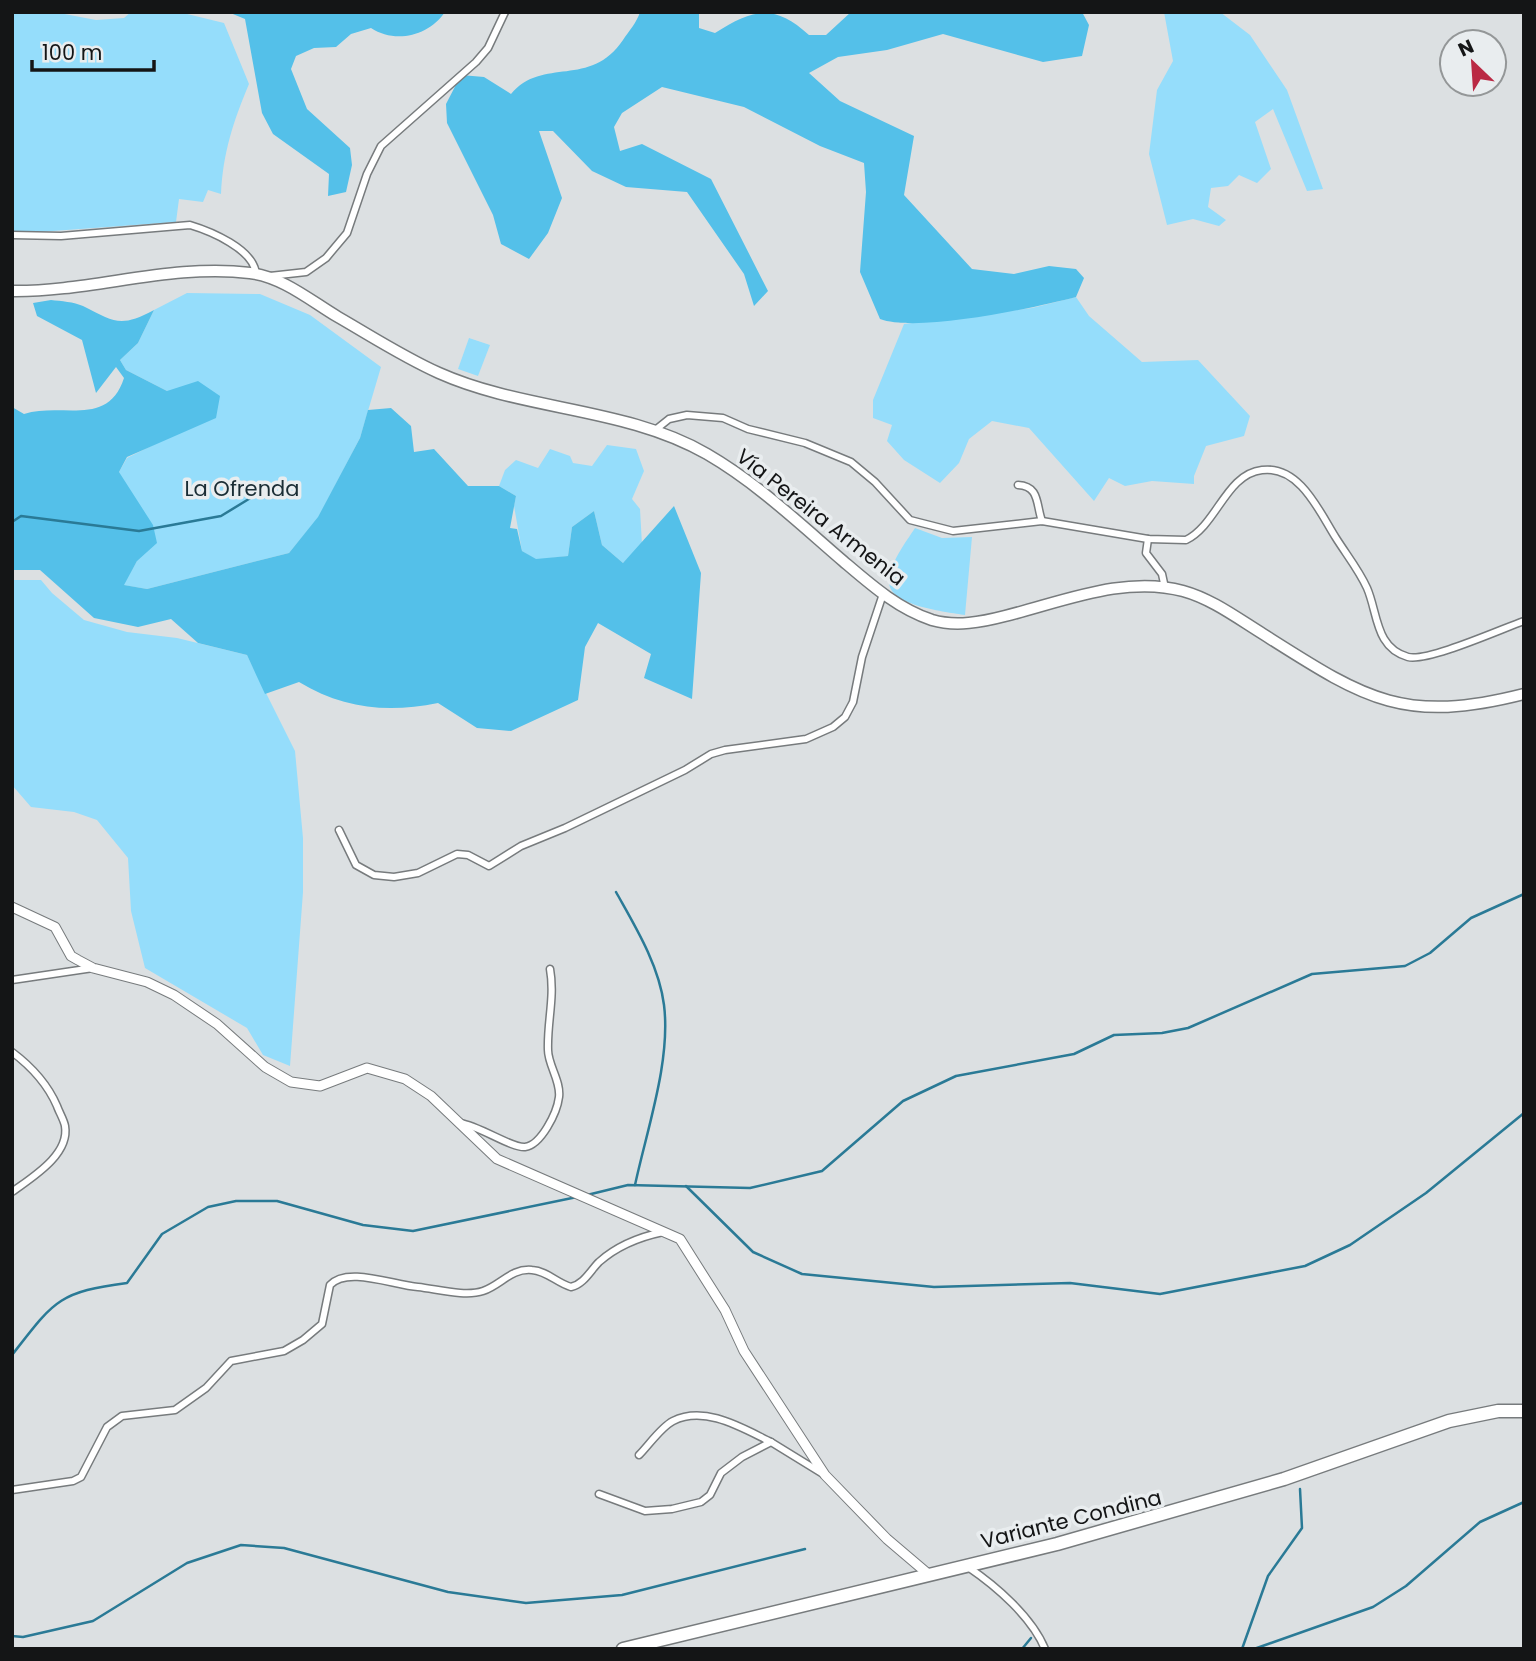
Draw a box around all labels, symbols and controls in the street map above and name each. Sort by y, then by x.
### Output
scale bar [32,28,154,72]
north arrow [1438,28,1508,98]
text: N [1454,33,1478,63]
text: 100 m [42,38,102,67]
street label: Vía Pereira Armenia [730,442,912,592]
park label: La Ofrenda [185,474,299,503]
street label: Variante Condina [978,1483,1164,1555]

